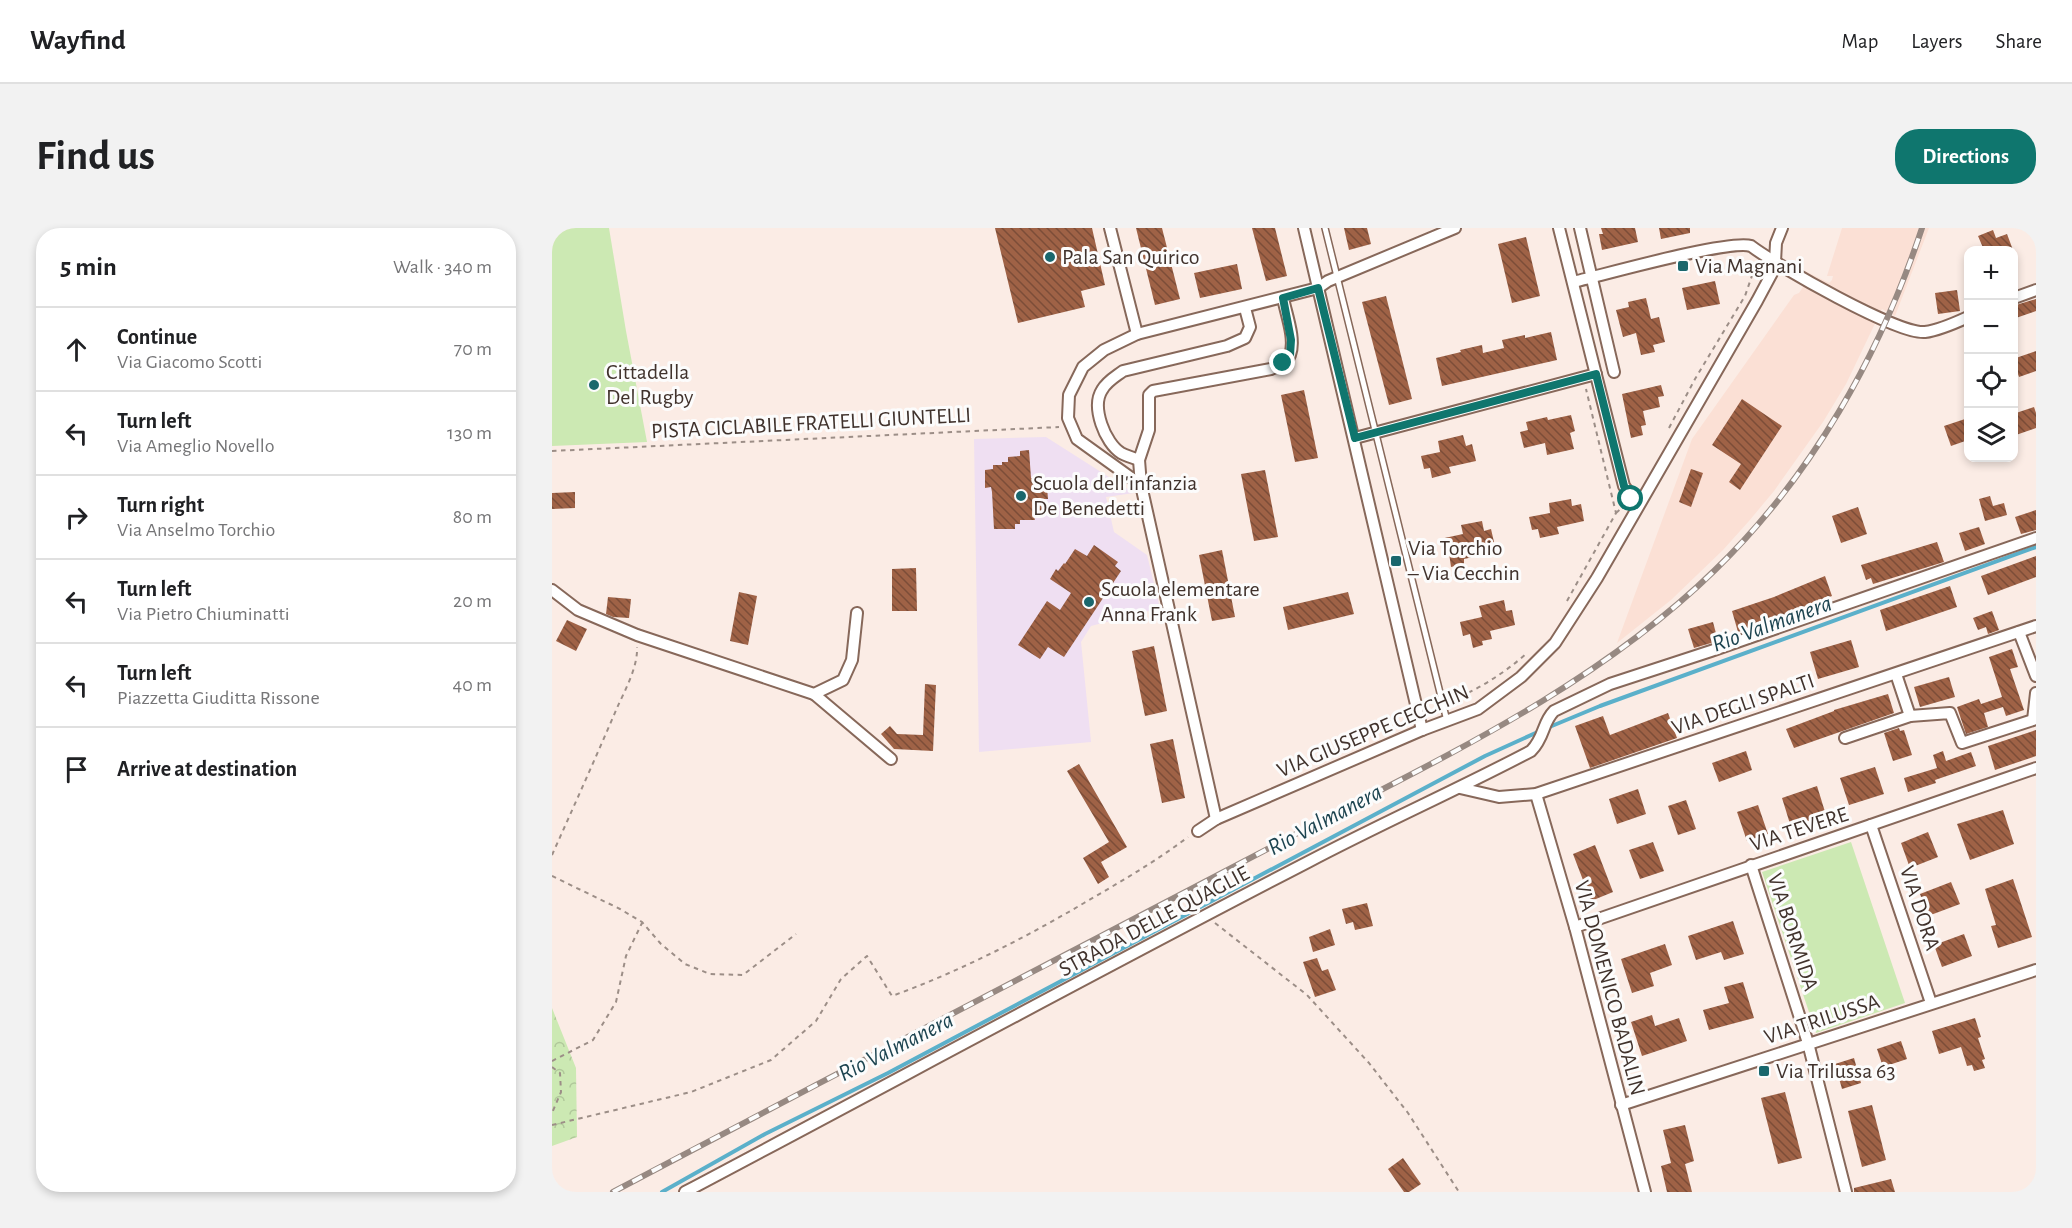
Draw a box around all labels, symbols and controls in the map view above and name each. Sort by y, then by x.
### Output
text: Wayfind [30,27,126,55]
text: Map [1842,31,1878,52]
text: Layers [1911,31,1962,52]
text: Share [1995,31,2042,52]
button: Directions [1895,129,2036,184]
text: Find us [36,135,155,177]
place label: Pala San Quirico [1062,246,1199,268]
map controls [1964,246,2018,462]
button: + [1964,246,2018,300]
marker: Pala San Quirico [1043,250,1057,264]
text: 5 min [60,254,117,280]
place label: Via Magnani [1695,255,1803,277]
text: Walk · 340 m [393,257,492,277]
marker: Via Magnani [1676,259,1690,273]
button: − [1964,300,2018,354]
text: Continue [117,326,197,348]
icon: ahead [60,333,93,366]
text: 70 m [454,339,492,359]
route end [1269,349,1295,375]
text: Via Giacomo Scotti [117,352,262,372]
button: locate [1964,354,2018,408]
place label: Cittadella Del Rugby [606,361,694,408]
marker: Cittadella Del Rugby [587,378,601,392]
street label: PISTA CICLABILE FRATELLI GIUNTELLI [650,404,972,442]
button: layers [1964,408,2018,462]
text: Turn left [117,410,191,432]
icon: left [60,417,93,450]
text: 130 m [447,423,492,443]
text: Via Ameglio Novello [117,436,275,456]
place label: Scuola dell'infanzia De Benedetti [1033,472,1197,519]
route start [1617,485,1643,511]
marker: Scuola dell'infanzia De Benedetti [1014,489,1028,503]
text: Turn right [117,494,204,516]
icon: right [60,501,93,534]
text: 80 m [453,507,492,527]
text: Via Anselmo Torchio [117,520,275,540]
place label: Via Torchio – Via Cecchin [1407,537,1520,584]
marker: Via Torchio – Via Cecchin [1389,554,1403,568]
text: Turn left [117,578,191,600]
place label: Scuola elementare Anna Frank [1101,578,1260,625]
icon: left [60,585,93,618]
text: 20 m [453,591,492,611]
water label: Rio Valmanera [1709,591,1835,657]
marker: Scuola elementare Anna Frank [1082,595,1096,609]
text: Via Pietro Chiuminatti [117,604,290,624]
text: Turn left [117,662,191,684]
icon: left [60,669,93,702]
street label: VIA DEGLI SPALTI [1669,669,1817,739]
text: 40 m [453,675,492,695]
street label: VIA GIUSEPPE CECCHIN [1274,681,1472,781]
text: Piazzetta Giuditta Rissone [117,688,320,708]
icon: arrive [60,753,93,786]
text: Arrive at destination [117,758,297,780]
water label: Rio Valmanera [1264,780,1386,860]
street label: VIA TEVERE [1747,803,1851,855]
street label: STRADA DELLE QUAGLIE [1055,861,1253,980]
street label: VIA DORA [1896,863,1944,953]
street label: VIA BORMIDA [1764,870,1822,994]
street label: VIA DOMENICO BADALIN [1571,878,1649,1098]
street label: VIA TRILUSSA [1762,990,1883,1048]
water label: Rio Valmanera [835,1008,957,1086]
place label: Via Trilussa 63 [1776,1060,1895,1082]
marker: Via Trilussa 63 [1757,1064,1771,1078]

